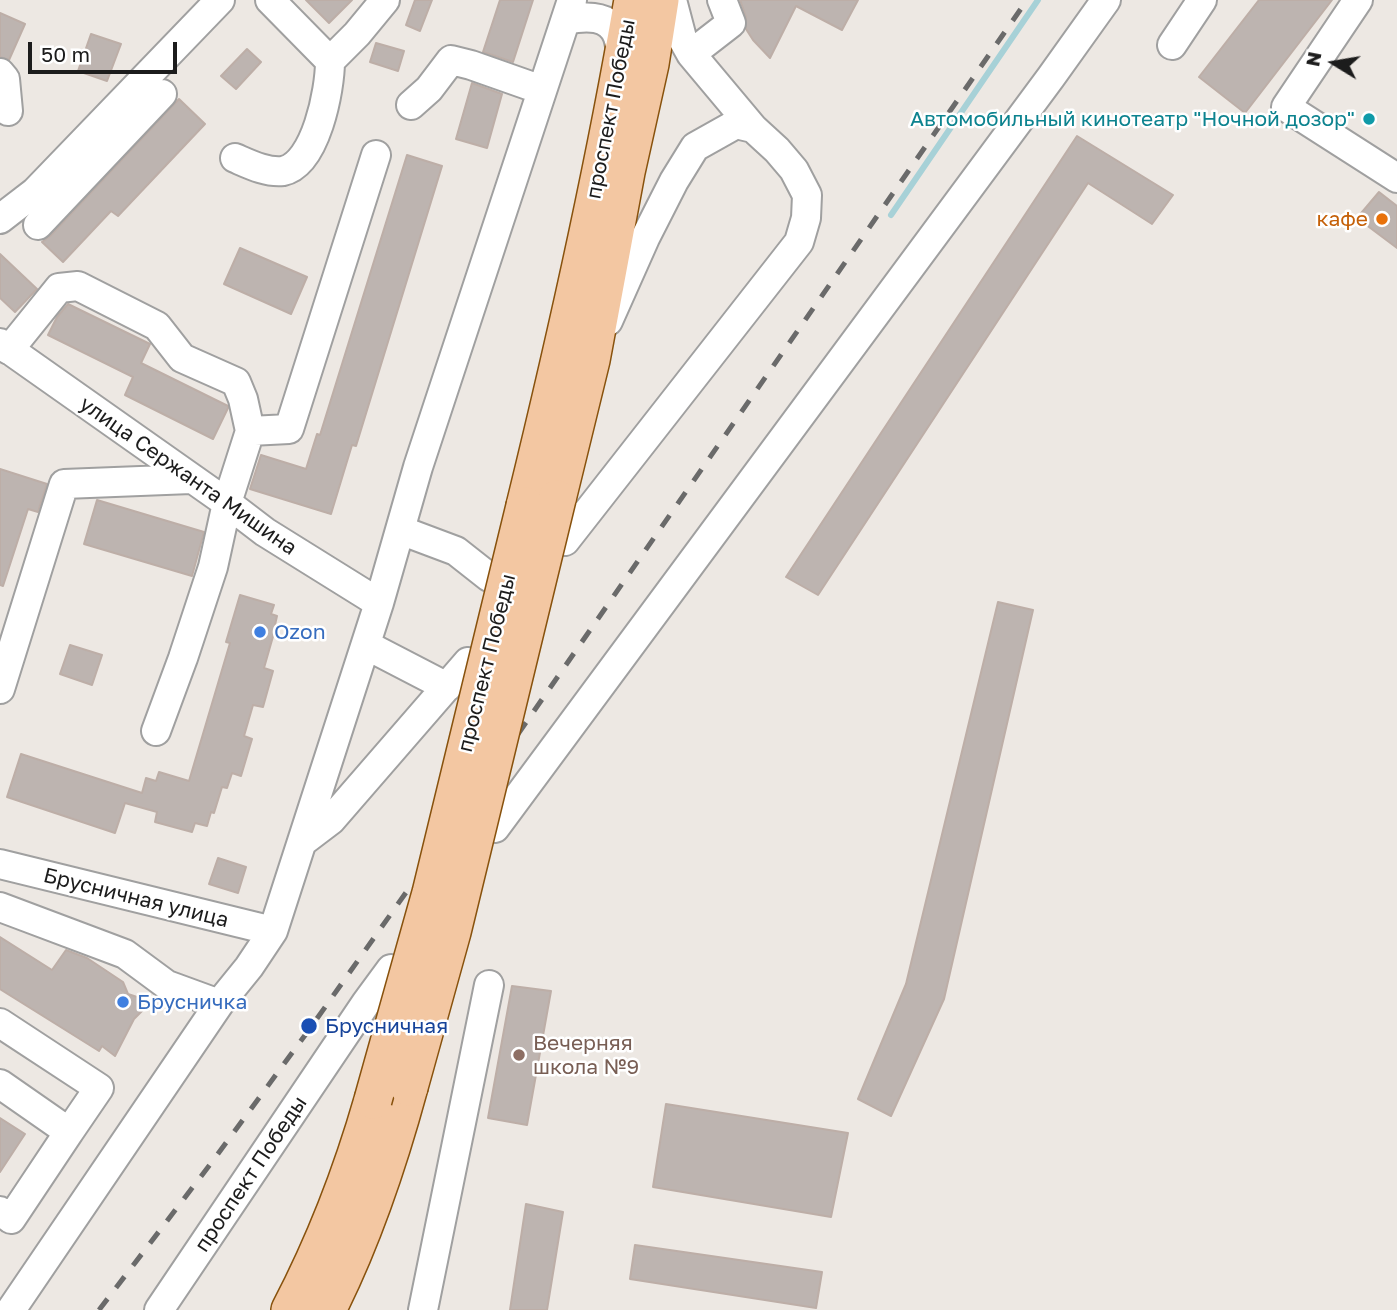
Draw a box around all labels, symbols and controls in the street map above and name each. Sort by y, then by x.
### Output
street label: проспект Победы [581,17,641,201]
scale bar [32,28,180,72]
north arrow [1299,28,1369,98]
text: 50 m [41,41,90,67]
text: N [1300,50,1326,68]
place label: Автомобильный кинотеатр "Ночной дозор" [910,106,1355,132]
marker: Автомобильный кинотеатр "Ночной дозор" [1361,111,1377,127]
place label: кафе [1317,206,1368,232]
marker: кафе [1374,211,1390,227]
street label: улица Сержанта Мишина [75,391,301,561]
street label: проспект Победы [453,571,521,755]
place label: Ozon [274,619,326,645]
marker: Ozon [252,624,268,640]
street label: Брусничная улица [41,863,231,933]
place label: Брусничка [137,989,247,1015]
marker: Брусничка [115,994,131,1010]
place label: Брусничная [325,1013,448,1039]
marker: Брусничная [299,1016,319,1036]
place label: Вечерняя школа №9 [533,1030,639,1080]
marker: Вечерняя школа №9 [511,1047,527,1063]
street label: проспект Победы [189,1091,313,1257]

